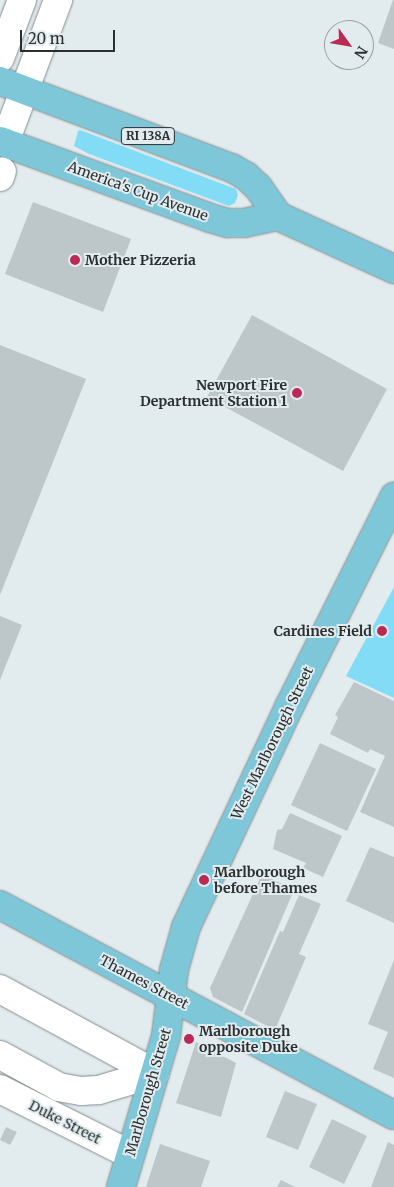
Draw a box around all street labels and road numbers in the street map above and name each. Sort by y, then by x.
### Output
road number: RI 138A [120,126,176,146]
street label: America's Cup Avenue [66,158,210,224]
street label: West Marlborough Street [228,664,316,822]
street label: Thames Street [97,952,191,1012]
street label: Marlborough Street [122,1026,174,1158]
street label: Duke Street [26,1097,104,1147]

